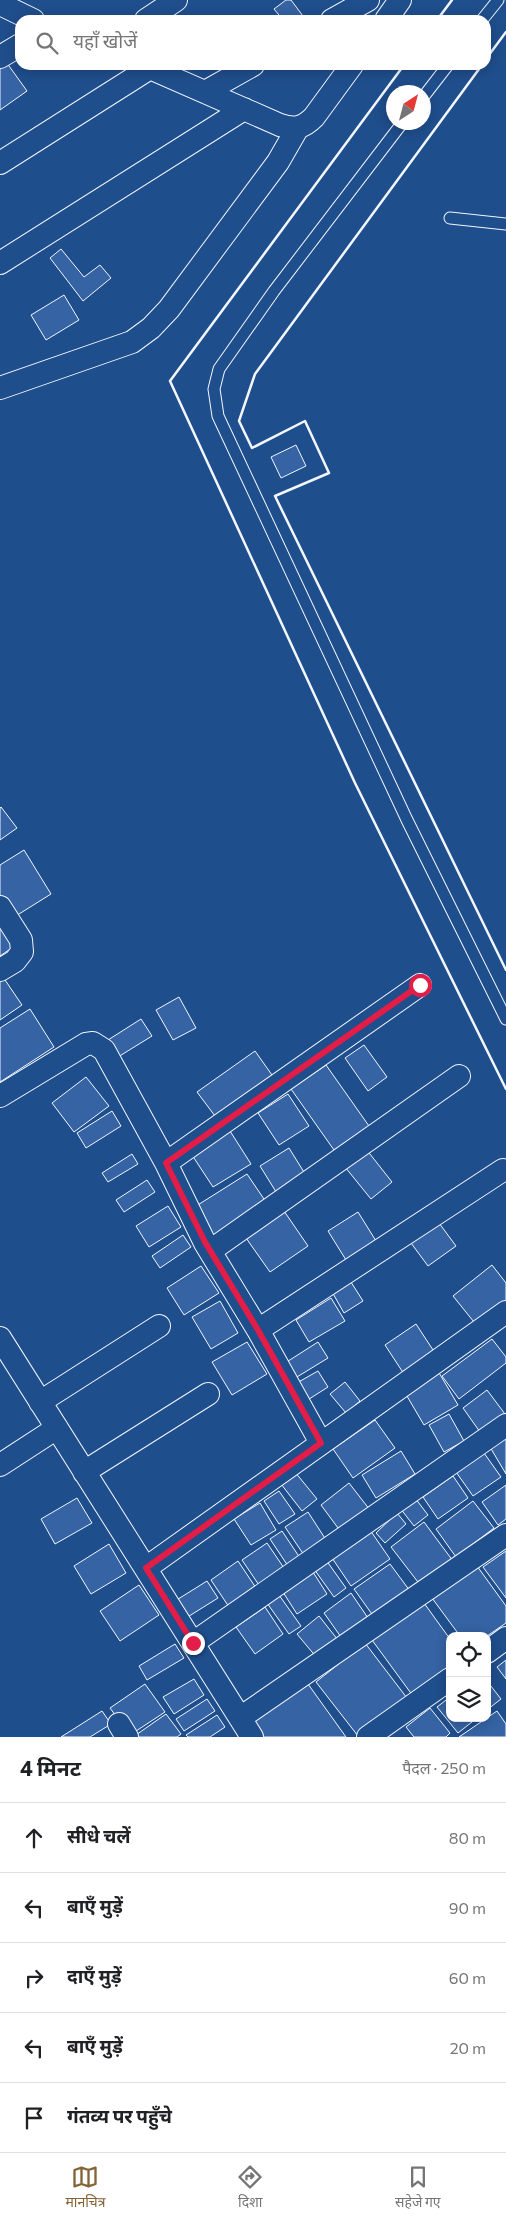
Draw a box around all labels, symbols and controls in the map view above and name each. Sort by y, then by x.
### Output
search box [15,15,491,70]
icon: search [33,29,61,57]
text: यहाँ खोजें [73,29,137,52]
north arrow [386,85,431,130]
route start [409,974,432,997]
route end [182,1632,205,1655]
map controls [446,1632,491,1722]
button: locate [446,1632,491,1677]
button: layers [446,1677,491,1722]
text: 4 मिनट [20,1755,81,1780]
text: पैदल · 250 m [402,1758,486,1777]
icon: ahead [20,1824,48,1852]
text: सीधे चलें [67,1824,131,1847]
text: 80 m [449,1828,486,1847]
icon: left [20,1894,48,1922]
text: बाएँ मुड़ें [67,1894,123,1917]
text: 90 m [449,1898,486,1917]
icon: right [20,1964,48,1992]
text: दाएँ मुड़ें [67,1964,122,1987]
text: 60 m [449,1968,486,1987]
icon: left [20,2034,48,2062]
text: बाएँ मुड़ें [67,2034,123,2057]
text: 20 m [450,2038,486,2057]
icon: arrive [20,2104,48,2132]
text: गंतव्य पर पहुँचे [67,2104,172,2127]
tab: मानचित्र [65,2163,105,2213]
tab: दिशा [236,2163,264,2213]
tab: सहेजे गए [395,2163,441,2213]

